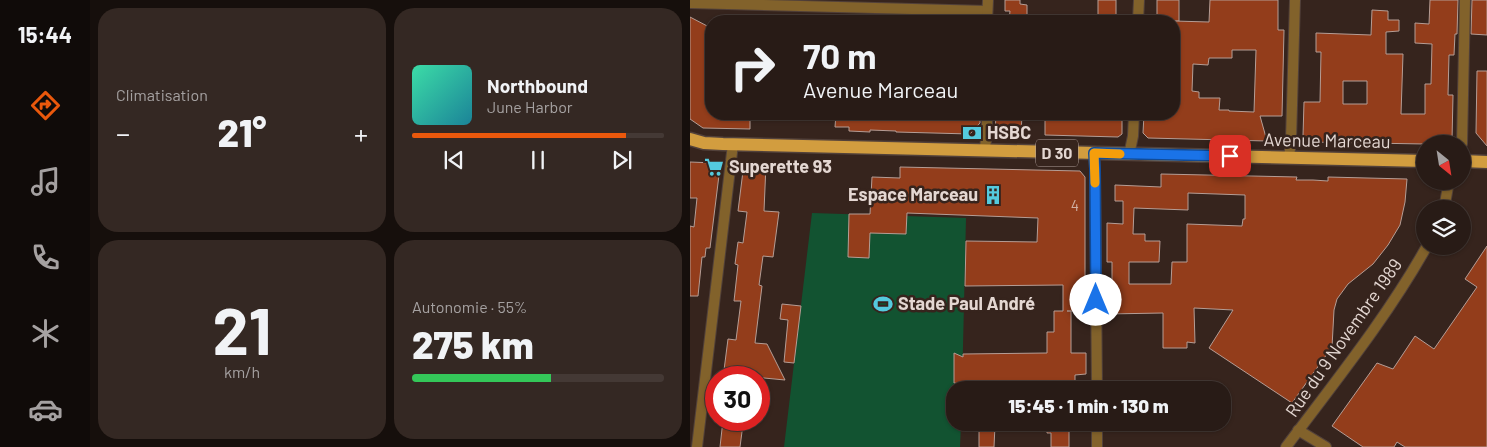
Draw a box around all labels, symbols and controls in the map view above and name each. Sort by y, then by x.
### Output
text: 15:44 [18,21,72,47]
text: 70 m [803,34,877,76]
icon: right [720,35,785,100]
text: Northbound [487,74,588,97]
text: Avenue Marceau [803,76,958,102]
text: Climatisation [116,85,208,104]
icon: directions [28,88,63,123]
text: June Harbor [487,97,573,116]
text: 21° [217,109,267,155]
text: − [116,116,130,150]
text: + [354,116,368,150]
place label: HSBC [987,121,1031,143]
bank icon: HSBC [961,122,983,144]
street label: Avenue Marceau [1263,128,1391,152]
pin [1209,135,1251,177]
north arrow [1416,135,1471,190]
map controls [1416,135,1471,255]
road number: D 30 [1036,140,1078,167]
icon: arrive [1216,142,1244,170]
icon: previous [440,146,468,174]
icon: pause [524,146,552,174]
icon: next [608,146,636,174]
place label: Superette 93 [729,155,832,177]
supermarket icon: Superette 93 [703,156,725,178]
icon: music [28,164,63,199]
place label: Espace Marceau [848,183,978,205]
building icon: Espace Marceau [982,184,1004,206]
house number: 4 [1071,196,1079,214]
button: layers [1416,200,1471,255]
icon: phone [28,240,63,275]
street label: Rue du 9 Novembre 1989 [1280,254,1406,421]
position arrow [1069,273,1121,325]
text: 21 [212,290,272,368]
place label: Stade Paul André [898,292,1035,314]
sports icon: Stade Paul André [872,293,894,315]
text: Autonomie · 55% [412,297,527,316]
icon: climate [28,316,63,351]
text: 275 km [412,321,534,367]
text: km/h [224,362,260,381]
speed limit sign: 30 [705,366,770,431]
icon: car [28,392,63,427]
text: 15:45 · 1 min · 130 m [1008,394,1169,417]

